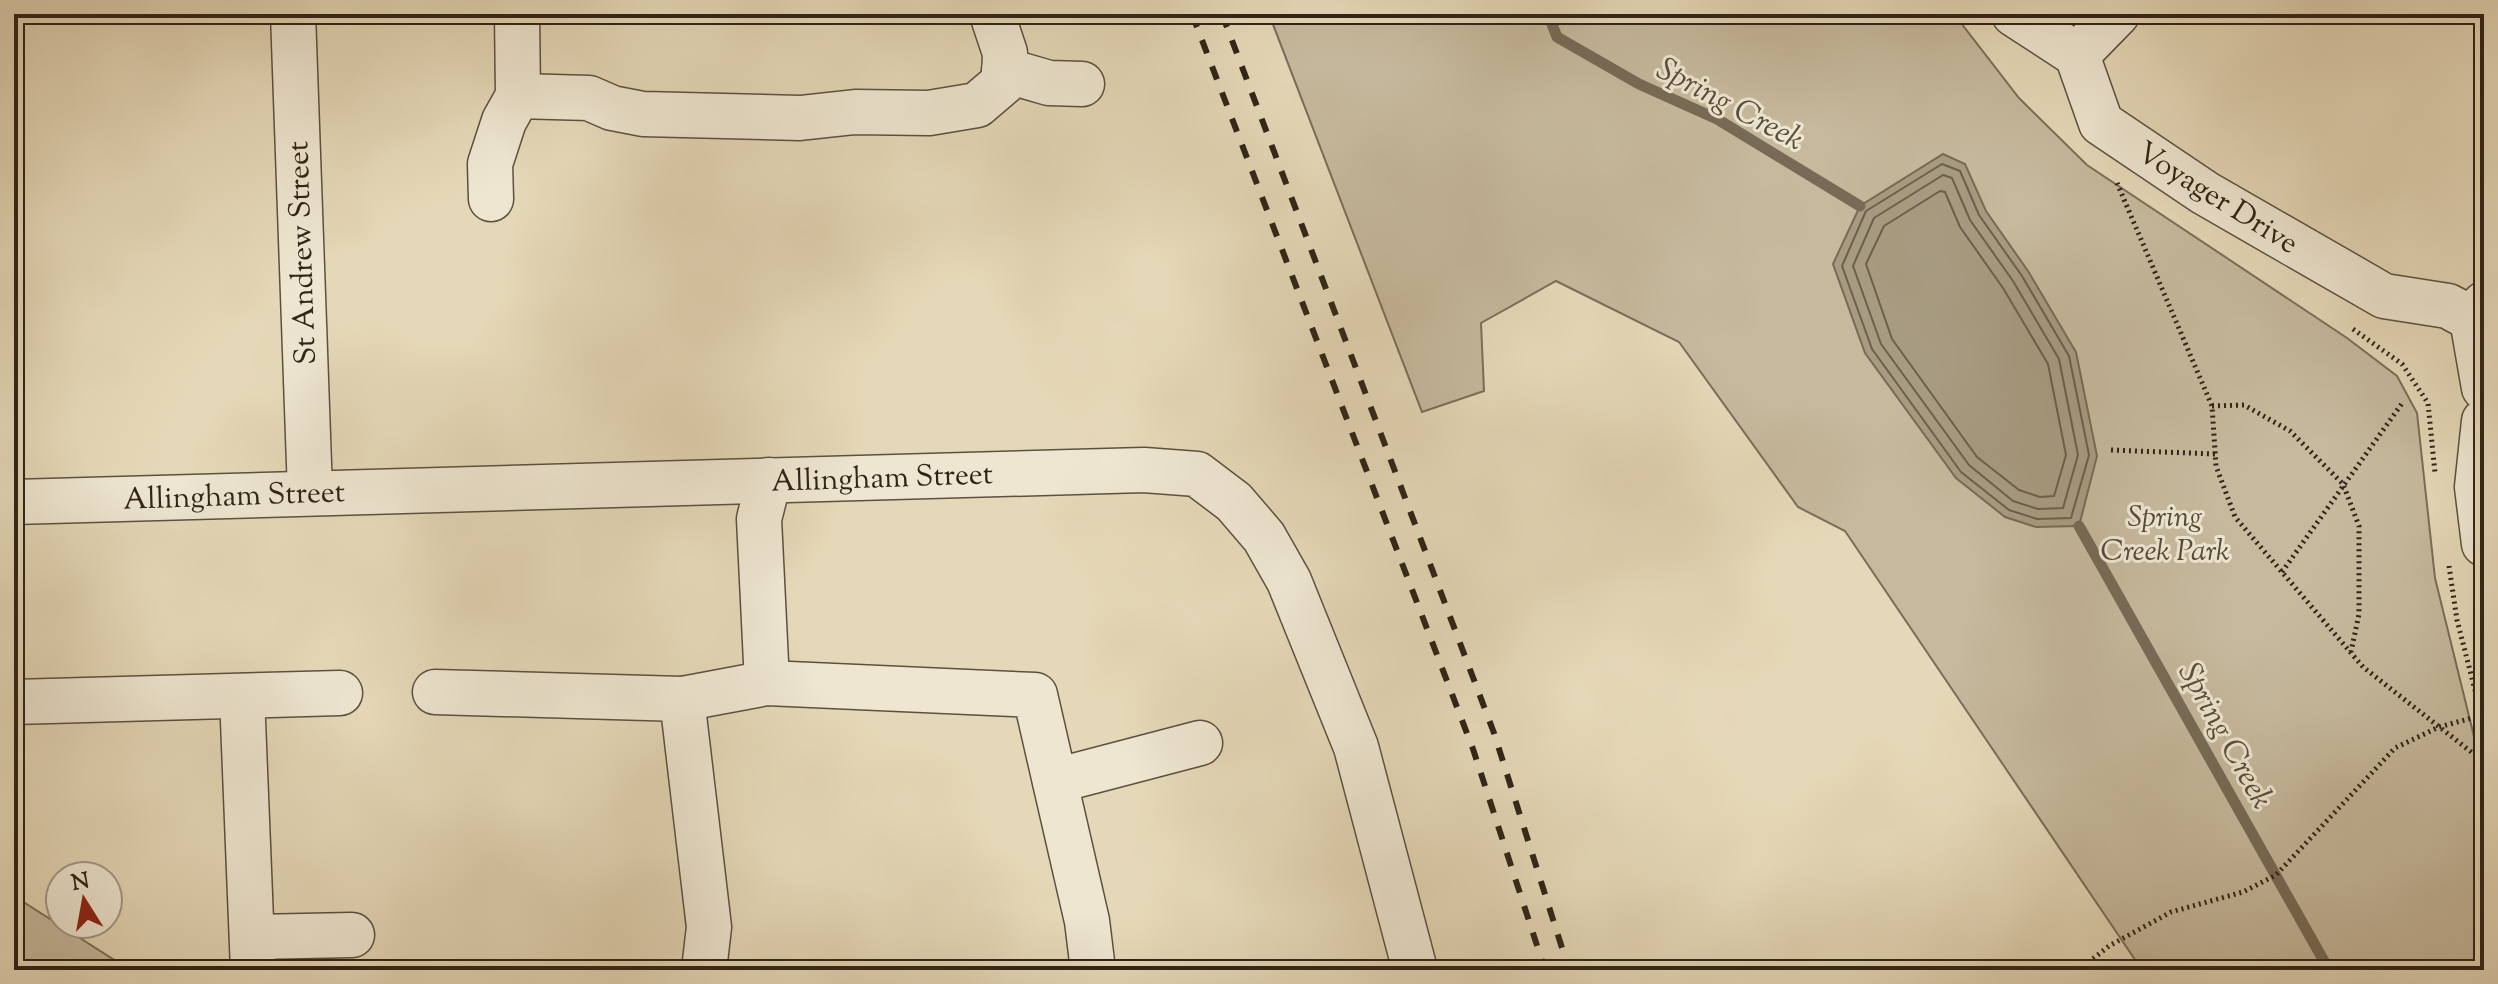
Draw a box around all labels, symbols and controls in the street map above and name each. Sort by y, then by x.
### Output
water label: Spring Creek [1648,48,1811,164]
street label: Voyager Drive [2127,132,2306,266]
street label: St Andrew Street [278,140,329,366]
street label: Allingham Street [771,454,994,505]
street label: Allingham Street [123,472,346,523]
park label: Spring Creek Park [2101,497,2229,574]
water label: Spring Creek [2165,655,2284,818]
north arrow [44,860,124,940]
text: N [69,866,93,901]

